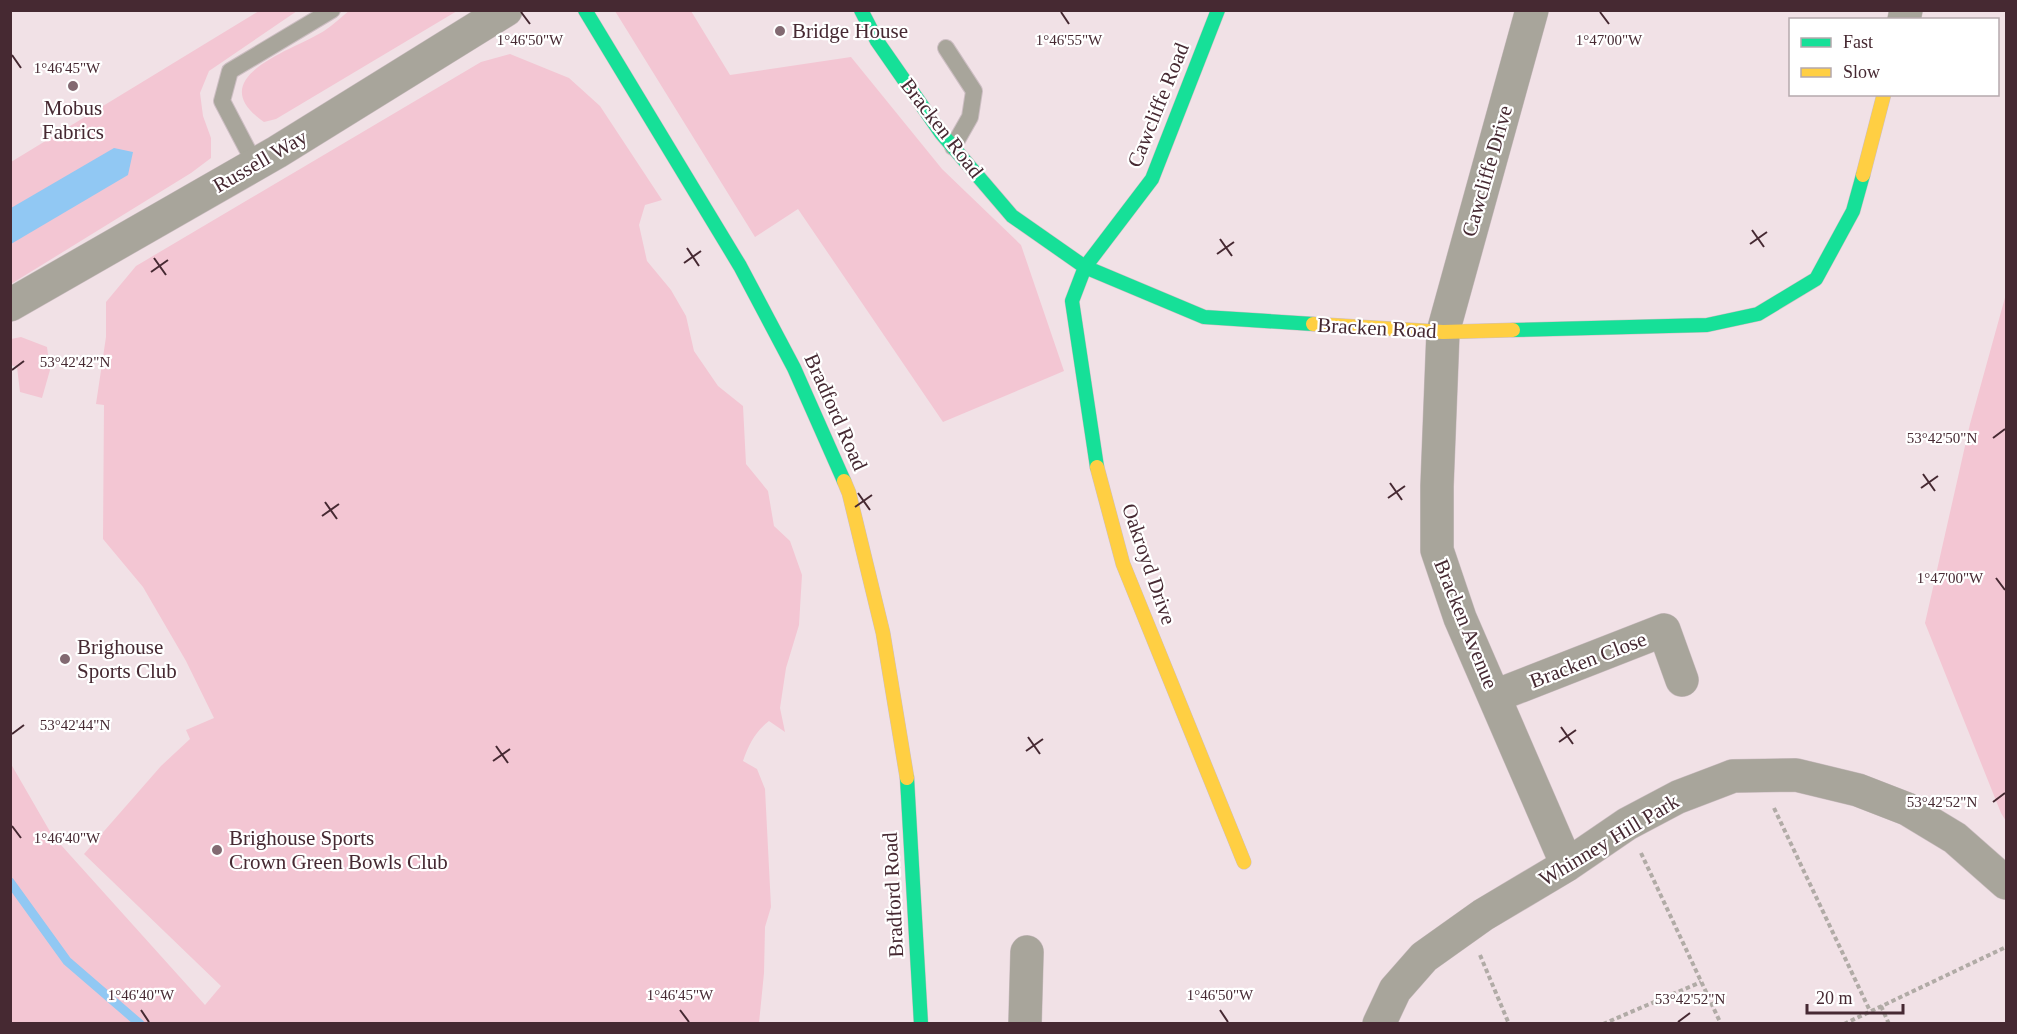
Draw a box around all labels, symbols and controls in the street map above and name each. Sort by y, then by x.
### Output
legend [1789,18,1999,96]
place label: Bridge House [792,19,908,43]
marker: Bridge House [773,24,787,38]
text: 1°46'50"W [497,32,564,48]
text: 1°46'55"W [1036,32,1103,48]
text: 1°47'00"W [1576,32,1643,48]
text: Fast [1843,32,1873,52]
street label: Cawcliffe Road [1122,39,1194,171]
text: 1°46'45"W [34,60,101,76]
text: Slow [1843,62,1880,82]
street label: Bracken Road [896,74,989,183]
marker: Mobus Fabrics [66,79,80,93]
place label: Mobus Fabrics [42,96,104,144]
street label: Cawcliffe Drive [1457,103,1517,239]
street label: Russell Way [209,124,312,198]
street label: Bracken Road [1317,313,1438,343]
street label: Bradford Road [800,350,873,475]
text: 53°42'42"N [40,354,110,370]
text: 53°42'50"N [1907,430,1977,446]
street label: Oakroyd Drive [1117,500,1181,628]
street label: Bracken Avenue [1429,556,1503,692]
text: 1°47'00"W [1917,570,1984,586]
street label: Bracken Close [1526,627,1650,693]
place label: Brighouse Sports Club [77,635,177,683]
marker: Brighouse Sports Club [58,652,72,666]
text: 53°42'44"N [40,717,110,733]
street label: Whinney Hill Park [1535,789,1684,891]
text: 53°42'52"N [1907,794,1977,810]
place label: Brighouse Sports Crown Green Bowls Club [229,826,448,874]
text: 1°46'40"W [34,830,101,846]
street label: Bradford Road [878,831,908,958]
marker: Brighouse Sports Crown Green Bowls Club [210,843,224,857]
scale bar [1807,977,1903,1015]
text: 1°46'40"W [108,987,175,1003]
text: 1°46'45"W [647,987,714,1003]
text: 1°46'50"W [1187,987,1254,1003]
text: 20 m [1816,988,1853,1008]
text: 53°42'52"N [1655,991,1725,1007]

